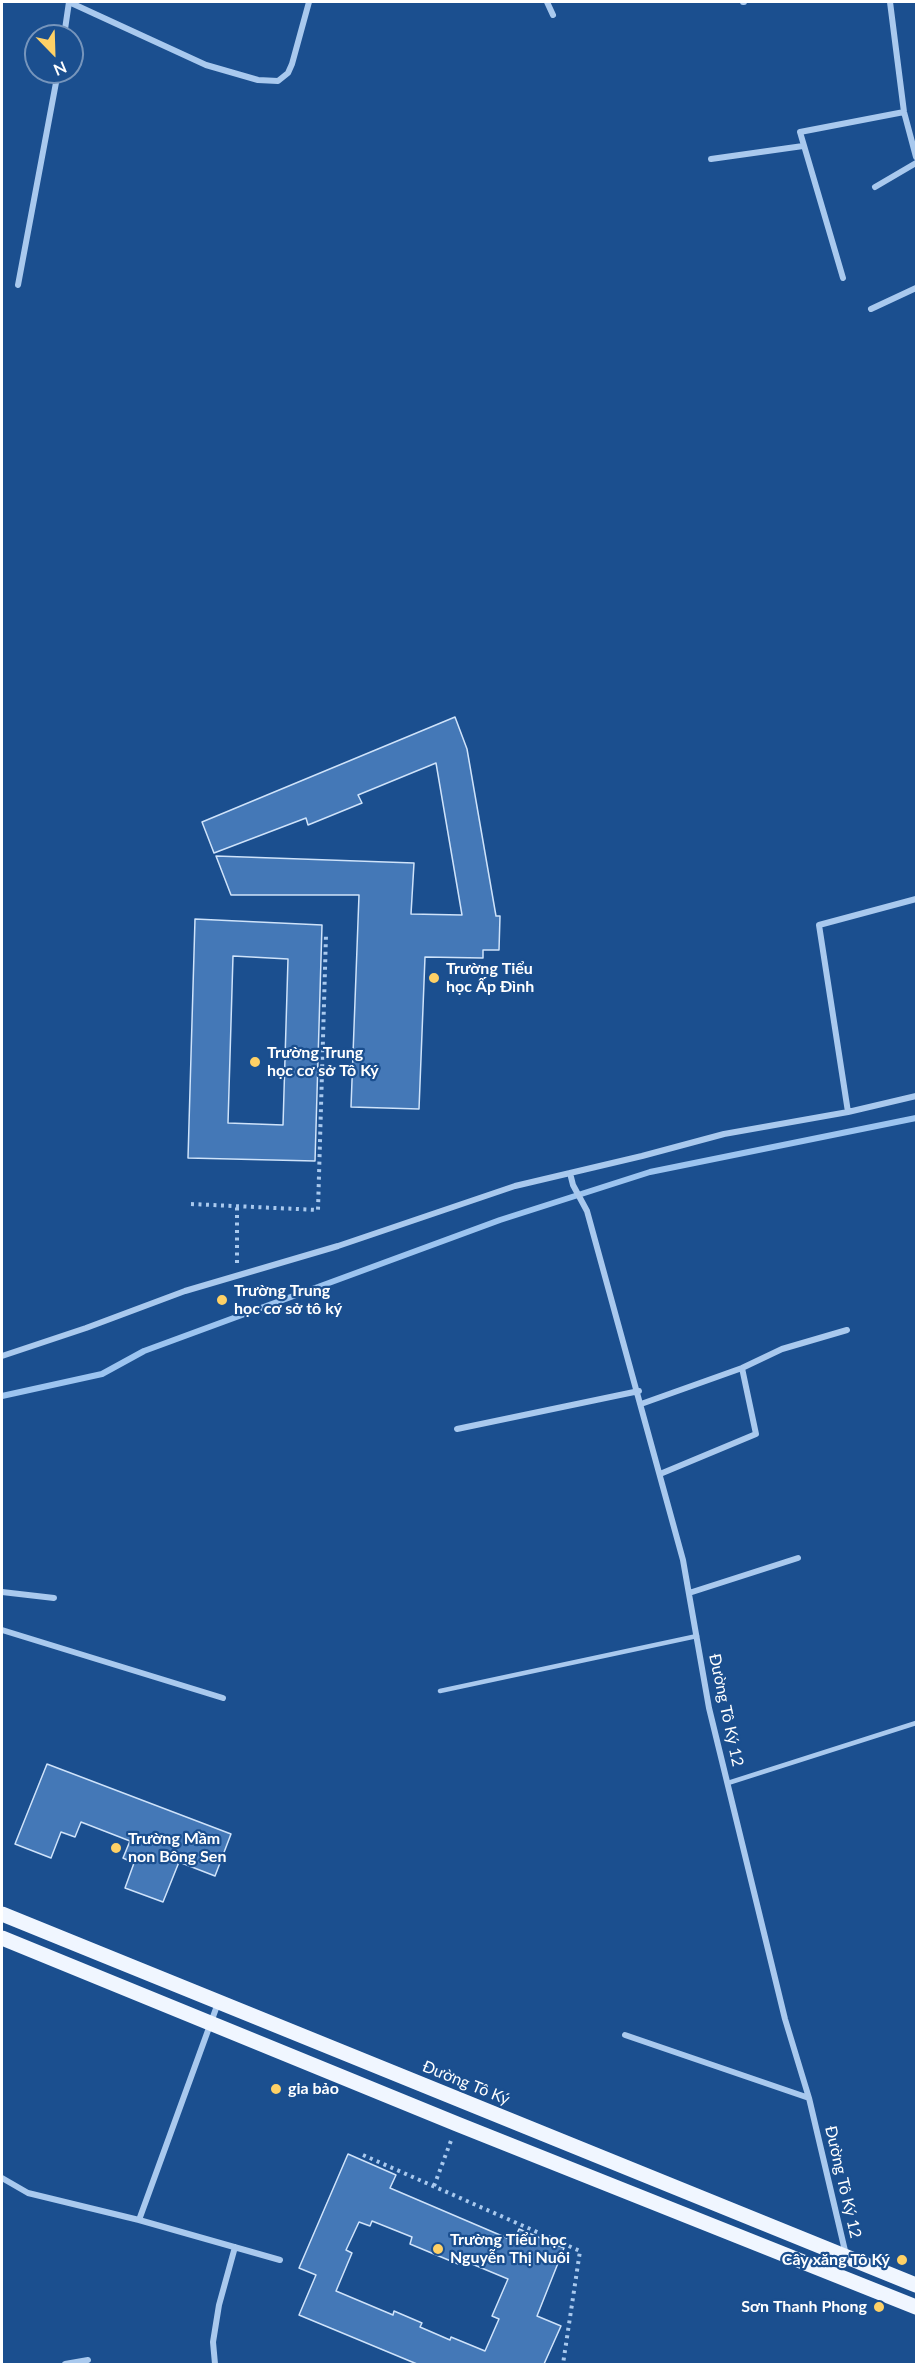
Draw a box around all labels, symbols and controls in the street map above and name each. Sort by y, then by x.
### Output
north arrow [24,24,84,84]
text: N [51,58,70,80]
place label: Trường Tiểu học Ấp Đình [446,959,534,997]
marker: Trường Tiểu học Ấp Đình [427,971,441,985]
place label: Trường Trung học cơ sở Tô Ký [267,1043,379,1081]
marker: Trường Trung học cơ sở Tô Ký [248,1055,262,1069]
place label: Trường Trung học cơ sở tô ký [234,1281,342,1319]
marker: Trường Trung học cơ sở tô ký [215,1293,229,1307]
street label: Đường Tô Ký 12 [705,1652,747,1768]
place label: Trường Mầm non Bông Sen [128,1829,226,1867]
marker: Trường Mầm non Bông Sen [109,1841,123,1855]
street label: Đường Tô Ký [420,2057,512,2109]
place label: gia bảo [288,2079,339,2099]
marker: gia bảo [269,2082,283,2096]
street label: Đường Tô Ký 12 [821,2124,865,2240]
place label: Trường Tiểu học Nguyễn Thị Nuôi [450,2230,570,2268]
marker: Trường Tiểu học Nguyễn Thị Nuôi [431,2242,445,2256]
place label: Cây xăng Tô Ký [782,2250,890,2270]
marker: Cây xăng Tô Ký [895,2253,909,2267]
place label: Sơn Thanh Phong [741,2297,867,2317]
marker: Sơn Thanh Phong [872,2300,886,2314]

